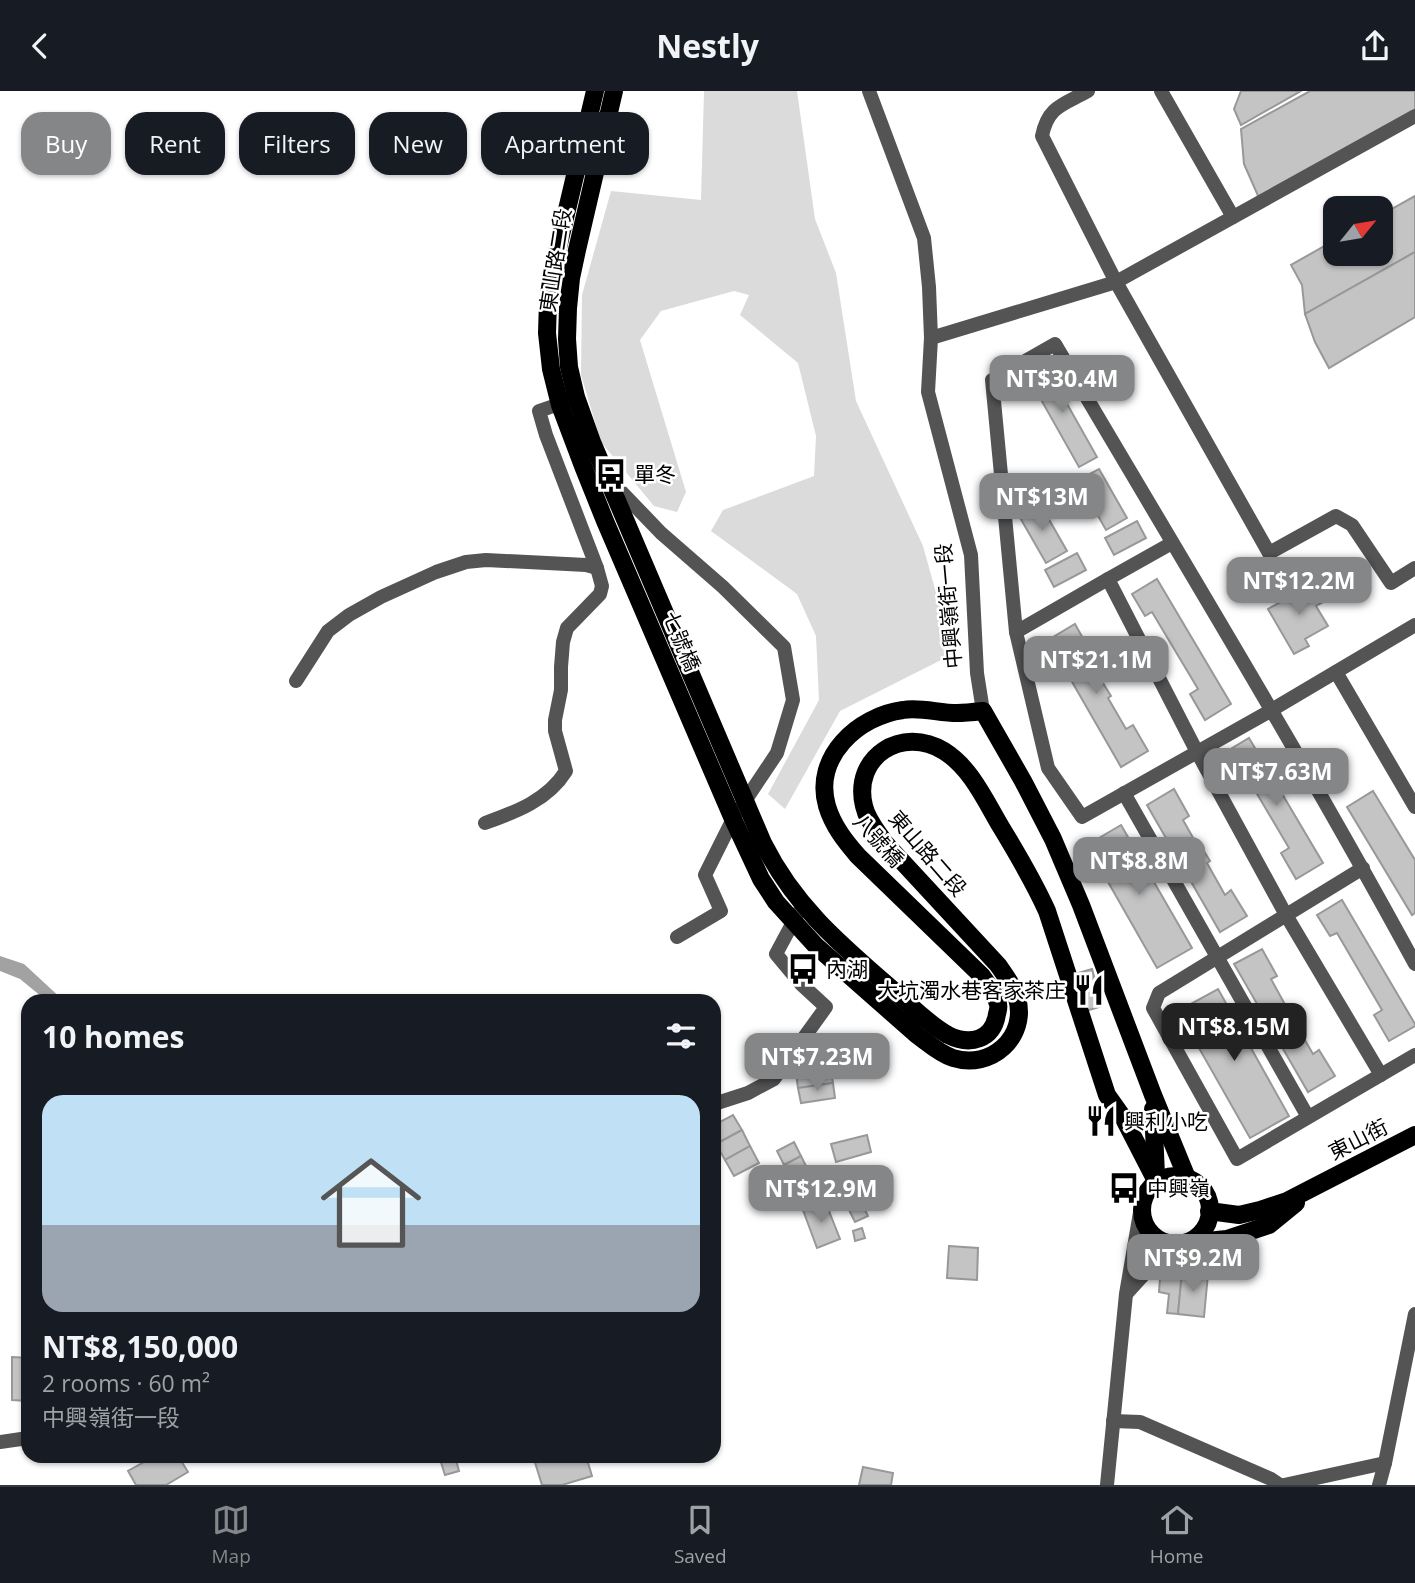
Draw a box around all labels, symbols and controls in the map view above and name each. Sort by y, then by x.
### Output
text: Nestly [656,24,759,67]
icon: back [21,27,59,65]
icon: share [1356,27,1394,65]
chip: Buy [21,112,111,175]
chip: Rent [125,112,225,175]
chip: Filters [239,112,355,175]
chip: New [369,112,467,175]
chip: Apartment [481,112,649,175]
north arrow [1323,196,1393,266]
map controls [1323,196,1393,266]
street label: 東山路二段 [533,206,577,314]
pin: NT$30.4M [990,355,1134,415]
text: NT$30.4M [1006,362,1118,394]
bus stop icon: 單冬 [594,457,628,491]
place label: 單冬 [634,460,676,488]
pin: NT$13M [985,473,1099,533]
text: NT$13M [995,480,1089,512]
street label: 中興嶺街一段 [929,542,967,670]
pin: NT$12.2M [1227,557,1371,617]
text: NT$12.2M [1243,564,1355,596]
street label: 七號橋 [657,607,707,675]
pin: NT$21.1M [1024,637,1168,696]
text: NT$21.1M [1040,643,1152,675]
pin: NT$7.63M [1204,749,1348,808]
text: NT$7.63M [1220,755,1332,787]
street label: 東山路二段 [883,804,973,902]
street label: 八號橋 [848,807,910,873]
pin: NT$8.8M [1074,837,1204,897]
text: NT$8.8M [1089,844,1189,876]
bus stop icon: 內湖 [786,952,820,986]
place label: 內湖 [826,955,868,983]
restaurant icon: 大坑濁水巷客家茶庄 [1072,973,1106,1007]
place label: 大坑濁水巷客家茶庄 [877,976,1066,1004]
pin: NT$8.15M [1162,1003,1306,1063]
text: NT$8.15M [1178,1010,1290,1042]
text: 10 homes [42,1016,185,1057]
icon: filters [662,1017,700,1055]
pin: NT$7.23M [745,1033,889,1093]
text: NT$7.23M [761,1040,873,1072]
restaurant icon: 興利小吃 [1084,1104,1118,1138]
place label: 興利小吃 [1124,1107,1208,1135]
street label: 東山街 [1324,1112,1392,1166]
icon: home [308,1140,434,1266]
pin: NT$12.9M [749,1165,893,1225]
bus stop icon: 中興嶺 [1107,1171,1141,1205]
text: NT$12.9M [765,1172,877,1204]
place label: 中興嶺 [1147,1174,1210,1202]
pin: NT$9.2M [1128,1235,1258,1294]
text: NT$9.2M [1143,1241,1243,1273]
text: NT$8,150,000 [42,1326,238,1367]
text: 2 rooms · 60 m² [42,1367,210,1399]
text: 中興嶺街一段 [42,1401,180,1433]
tab: Map [212,1501,251,1569]
tab: Saved [674,1501,727,1569]
tab: Home [1150,1501,1203,1569]

